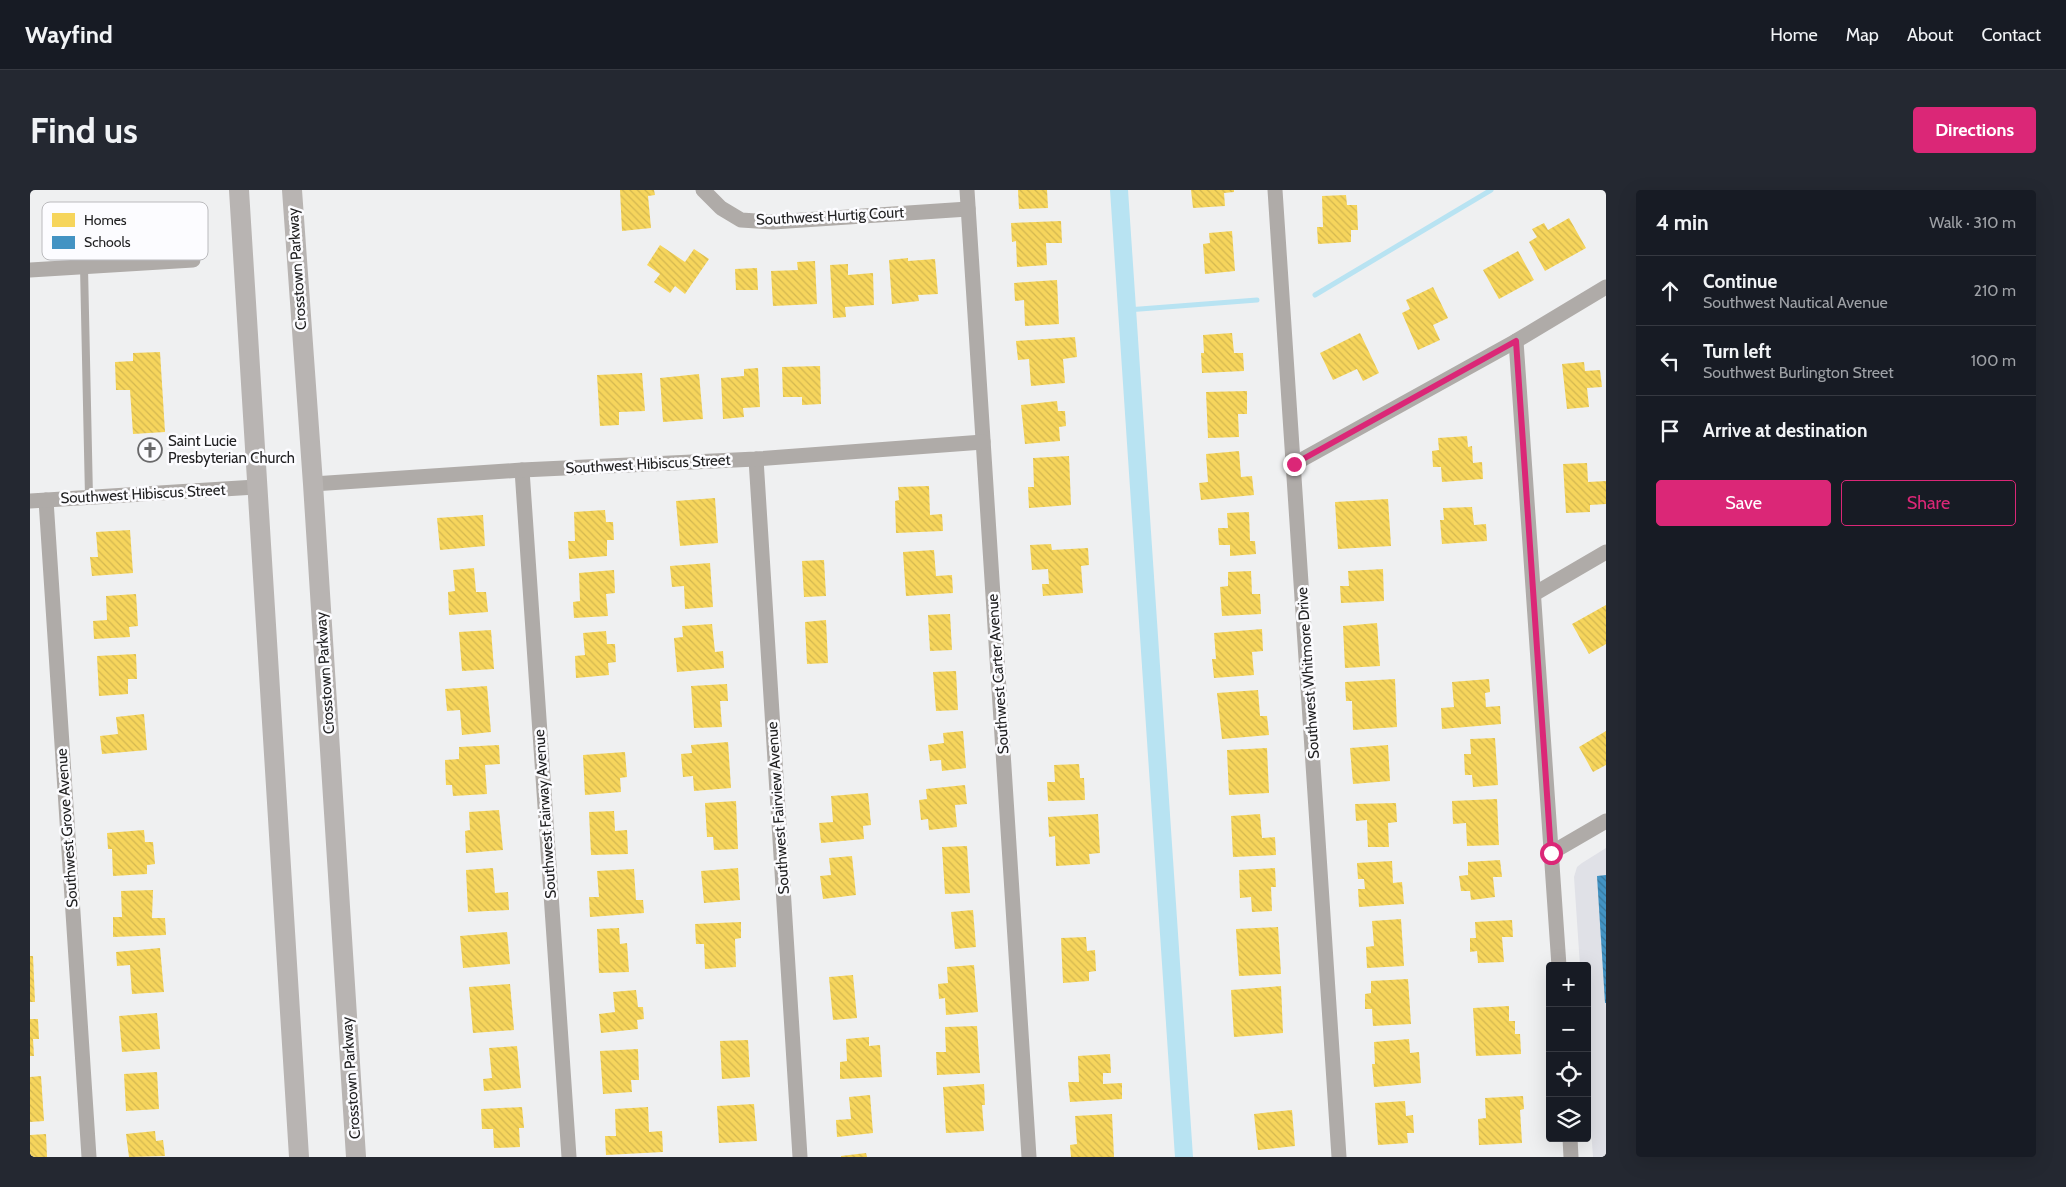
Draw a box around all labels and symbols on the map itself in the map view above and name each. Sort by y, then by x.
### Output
legend [42,202,208,260]
street label: Southwest Hurtig Court [756,203,904,229]
street label: Crosstown Parkway [284,207,310,331]
text: Homes [84,211,127,229]
text: Schools [84,233,131,251]
place label: Saint Lucie Presbyterian Church [168,432,295,467]
church icon: Saint Lucie Presbyterian Church [137,437,163,463]
street label: Southwest Hibiscus Street [565,451,731,477]
route end [1283,453,1306,476]
street label: Southwest Hibiscus Street [60,481,226,507]
street label: Southwest Whitmore Drive [1293,586,1323,760]
street label: Southwest Carter Avenue [983,593,1013,755]
street label: Crosstown Parkway [312,611,338,735]
street label: Southwest Fairview Avenue [763,721,793,895]
street label: Southwest Fairway Avenue [530,729,560,899]
street label: Southwest Grove Avenue [52,747,82,908]
route start [1540,842,1563,865]
street label: Crosstown Parkway [338,1016,364,1140]

